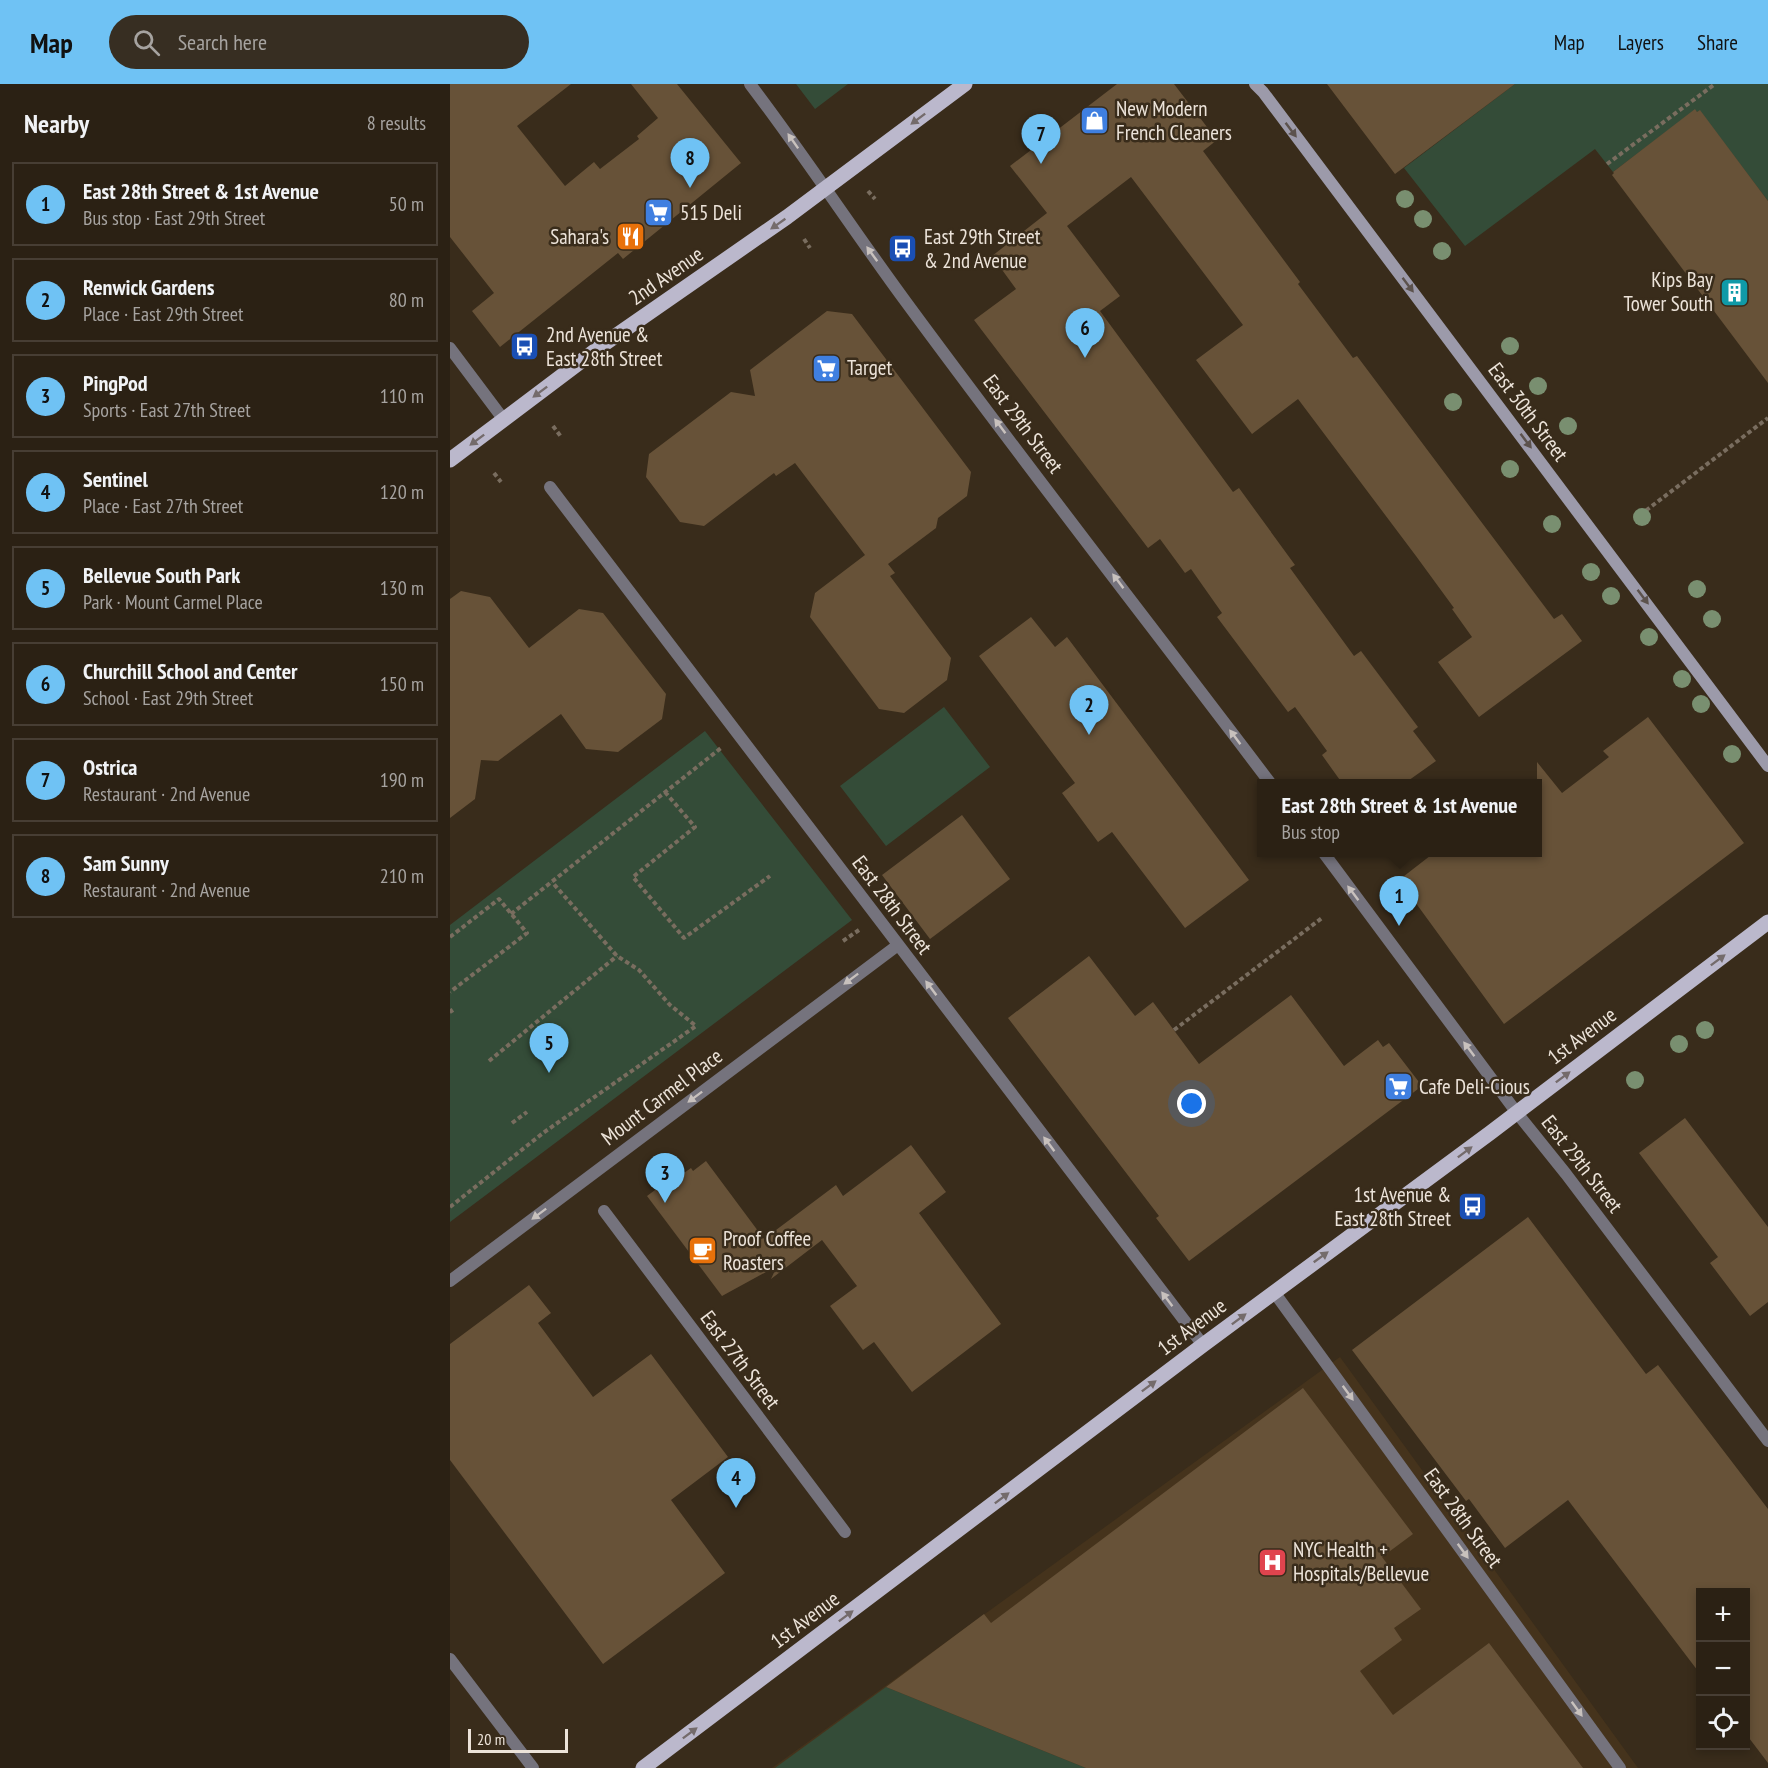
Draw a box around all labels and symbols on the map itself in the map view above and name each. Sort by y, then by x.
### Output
place label: New Modern French Cleaners [1116,95,1232,146]
shop icon: New Modern French Cleaners [1079,105,1111,137]
one-way arrow [910,113,926,125]
pin: 7 [1022,115,1060,164]
one-way arrow [1285,122,1297,137]
one-way arrow [787,133,799,149]
pin: 8 [670,138,710,188]
supermarket icon: 515 Deli [643,197,675,229]
place label: 515 Deli [680,199,742,226]
one-way arrow [770,218,786,230]
restaurant icon: Sahara's [614,221,646,253]
place label: Sahara's [550,223,609,250]
place label: East 29th Street & 2nd Avenue [924,223,1041,274]
bus stop icon: East 29th Street & 2nd Avenue [887,233,919,265]
street label: 2nd Avenue [623,240,708,311]
one-way arrow [866,247,878,263]
place label: Kips Bay Tower South [1624,266,1713,317]
building icon: Kips Bay Tower South [1718,276,1750,308]
one-way arrow [1402,278,1414,293]
pin: 6 [1066,308,1104,358]
place label: 2nd Avenue & East 28th Street [546,321,663,372]
bus stop icon: 2nd Avenue & East 28th Street [509,331,541,363]
supermarket icon: Target [810,352,842,384]
place label: Target [847,354,893,381]
street label: East 30th Street [1483,357,1574,467]
street label: East 29th Street [978,369,1069,479]
one-way arrow [533,385,548,397]
one-way arrow [994,418,1006,434]
one-way arrow [469,434,485,446]
one-way arrow [1519,434,1531,449]
one-way arrow [1112,574,1124,589]
one-way arrow [1636,590,1648,605]
pin: 2 [1070,686,1108,735]
one-way arrow [1230,729,1242,744]
street label: East 28th Street [847,850,938,960]
pin: 1 [1380,876,1418,926]
one-way arrow [1347,885,1359,900]
one-way arrow [1711,954,1726,966]
one-way arrow [843,973,858,985]
one-way arrow [925,981,937,997]
street label: 1st Avenue [1542,1001,1622,1070]
pin: 5 [530,1024,568,1073]
one-way arrow [1463,1041,1475,1057]
street label: Mount Carmel Place [596,1042,728,1151]
supermarket icon: Cafe Deli-Cious [1382,1071,1414,1103]
one-way arrow [1554,1071,1570,1083]
place label: Cafe Deli-Cious [1419,1073,1530,1100]
your location [1177,1089,1206,1118]
one-way arrow [687,1090,703,1103]
street label: East 29th Street [1536,1109,1629,1218]
one-way arrow [1044,1136,1056,1151]
one-way arrow [1456,1146,1472,1158]
pin: 3 [646,1154,684,1203]
place label: 1st Avenue & East 28th Street [1334,1181,1451,1232]
bus stop icon: 1st Avenue & East 28th Street [1456,1191,1488,1223]
one-way arrow [532,1208,548,1220]
place label: Proof Coffee Roasters [723,1225,811,1276]
cafe icon: Proof Coffee Roasters [686,1235,718,1267]
one-way arrow [1314,1252,1329,1264]
one-way arrow [1162,1291,1174,1306]
street label: 1st Avenue [1152,1292,1232,1361]
street label: East 27th Street [695,1305,786,1414]
one-way arrow [1231,1313,1246,1325]
one-way arrow [1141,1380,1157,1393]
one-way arrow [1342,1386,1354,1401]
pin: 4 [716,1458,756,1508]
street label: East 28th Street [1418,1463,1509,1573]
one-way arrow [994,1493,1009,1505]
place label: NYC Health + Hospitals/Bellevue [1293,1536,1429,1587]
one-way arrow [1457,1542,1469,1558]
hospital icon: NYC Health + Hospitals/Bellevue [1256,1546,1288,1578]
street label: 1st Avenue [765,1585,845,1654]
one-way arrow [838,1609,854,1622]
one-way arrow [1571,1701,1583,1716]
scale bar [468,1726,568,1754]
one-way arrow [682,1727,698,1739]

